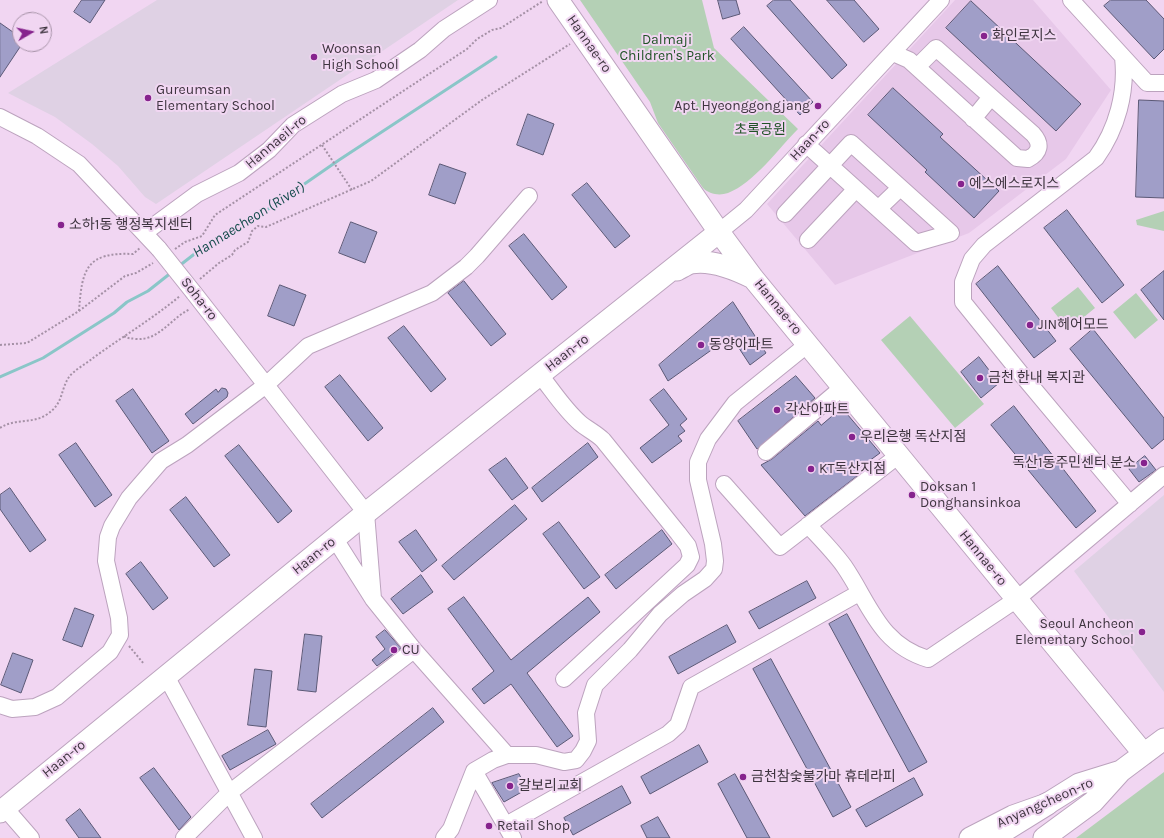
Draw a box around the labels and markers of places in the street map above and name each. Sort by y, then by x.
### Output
place label: 화인로지스 [992,28,1056,44]
marker: 화인로지스 [979,31,989,41]
place label: Woonsan High School [322,41,399,74]
marker: Woonsan High School [309,52,319,62]
place label: Gureumsan Elementary School [156,82,275,114]
marker: Gureumsan Elementary School [143,93,153,103]
place label: Apt. Hyeonggongjang [674,98,810,114]
marker: Apt. Hyeonggongjang [813,101,823,111]
place label: 에스에스로지스 [969,176,1059,192]
marker: 에스에스로지스 [956,179,966,189]
place label: 소하1동 행정복지센터 [69,217,193,233]
marker: 소하1동 행정복지센터 [56,220,66,230]
place label: JIN헤어모드 [1038,317,1109,333]
marker: JIN헤어모드 [1025,320,1035,330]
place label: 동양아파트 [709,337,773,353]
marker: 동양아파트 [696,340,706,350]
place label: 금천 한내 복지관 [988,370,1085,386]
marker: 금천 한내 복지관 [975,373,985,383]
place label: 각산아파트 [785,402,849,418]
marker: 각산아파트 [772,405,782,415]
place label: 우리은행 독산지점 [860,429,966,445]
marker: 우리은행 독산지점 [847,432,857,442]
place label: 독산1동주민센터 분소 [1012,455,1136,471]
marker: 독산1동주민센터 분소 [1139,458,1149,468]
place label: KT독산지점 [819,461,886,477]
marker: KT독산지점 [806,464,816,474]
place label: Doksan 1 Donghansinkoa [920,479,1021,512]
marker: Doksan 1 Donghansinkoa [907,490,917,500]
place label: Seoul Ancheon Elementary School [1015,616,1134,648]
marker: Seoul Ancheon Elementary School [1137,627,1147,637]
place label: CU [402,642,420,658]
marker: CU [389,645,399,655]
place label: 금천참숯불가마 휴테라피 [751,769,896,785]
marker: 금천참숯불가마 휴테라피 [738,772,748,782]
place label: 갈보리교회 [518,778,582,794]
marker: 갈보리교회 [505,781,515,791]
place label: Retail Shop [497,818,570,834]
marker: Retail Shop [484,821,494,831]

